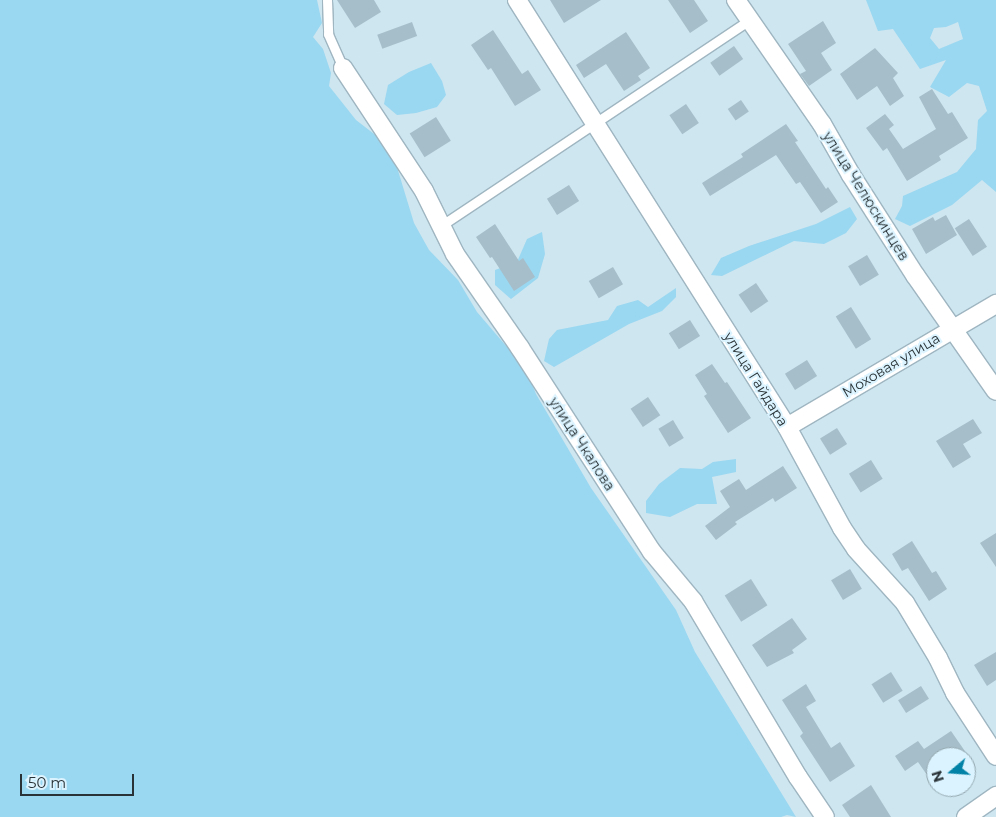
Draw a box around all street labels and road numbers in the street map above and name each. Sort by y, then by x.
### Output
street label: улица Челюскинцев [819,129,913,263]
street label: улица Гайдара [720,329,792,429]
street label: Моховая улица [839,329,943,401]
street label: улица Чкалова [546,394,618,494]

